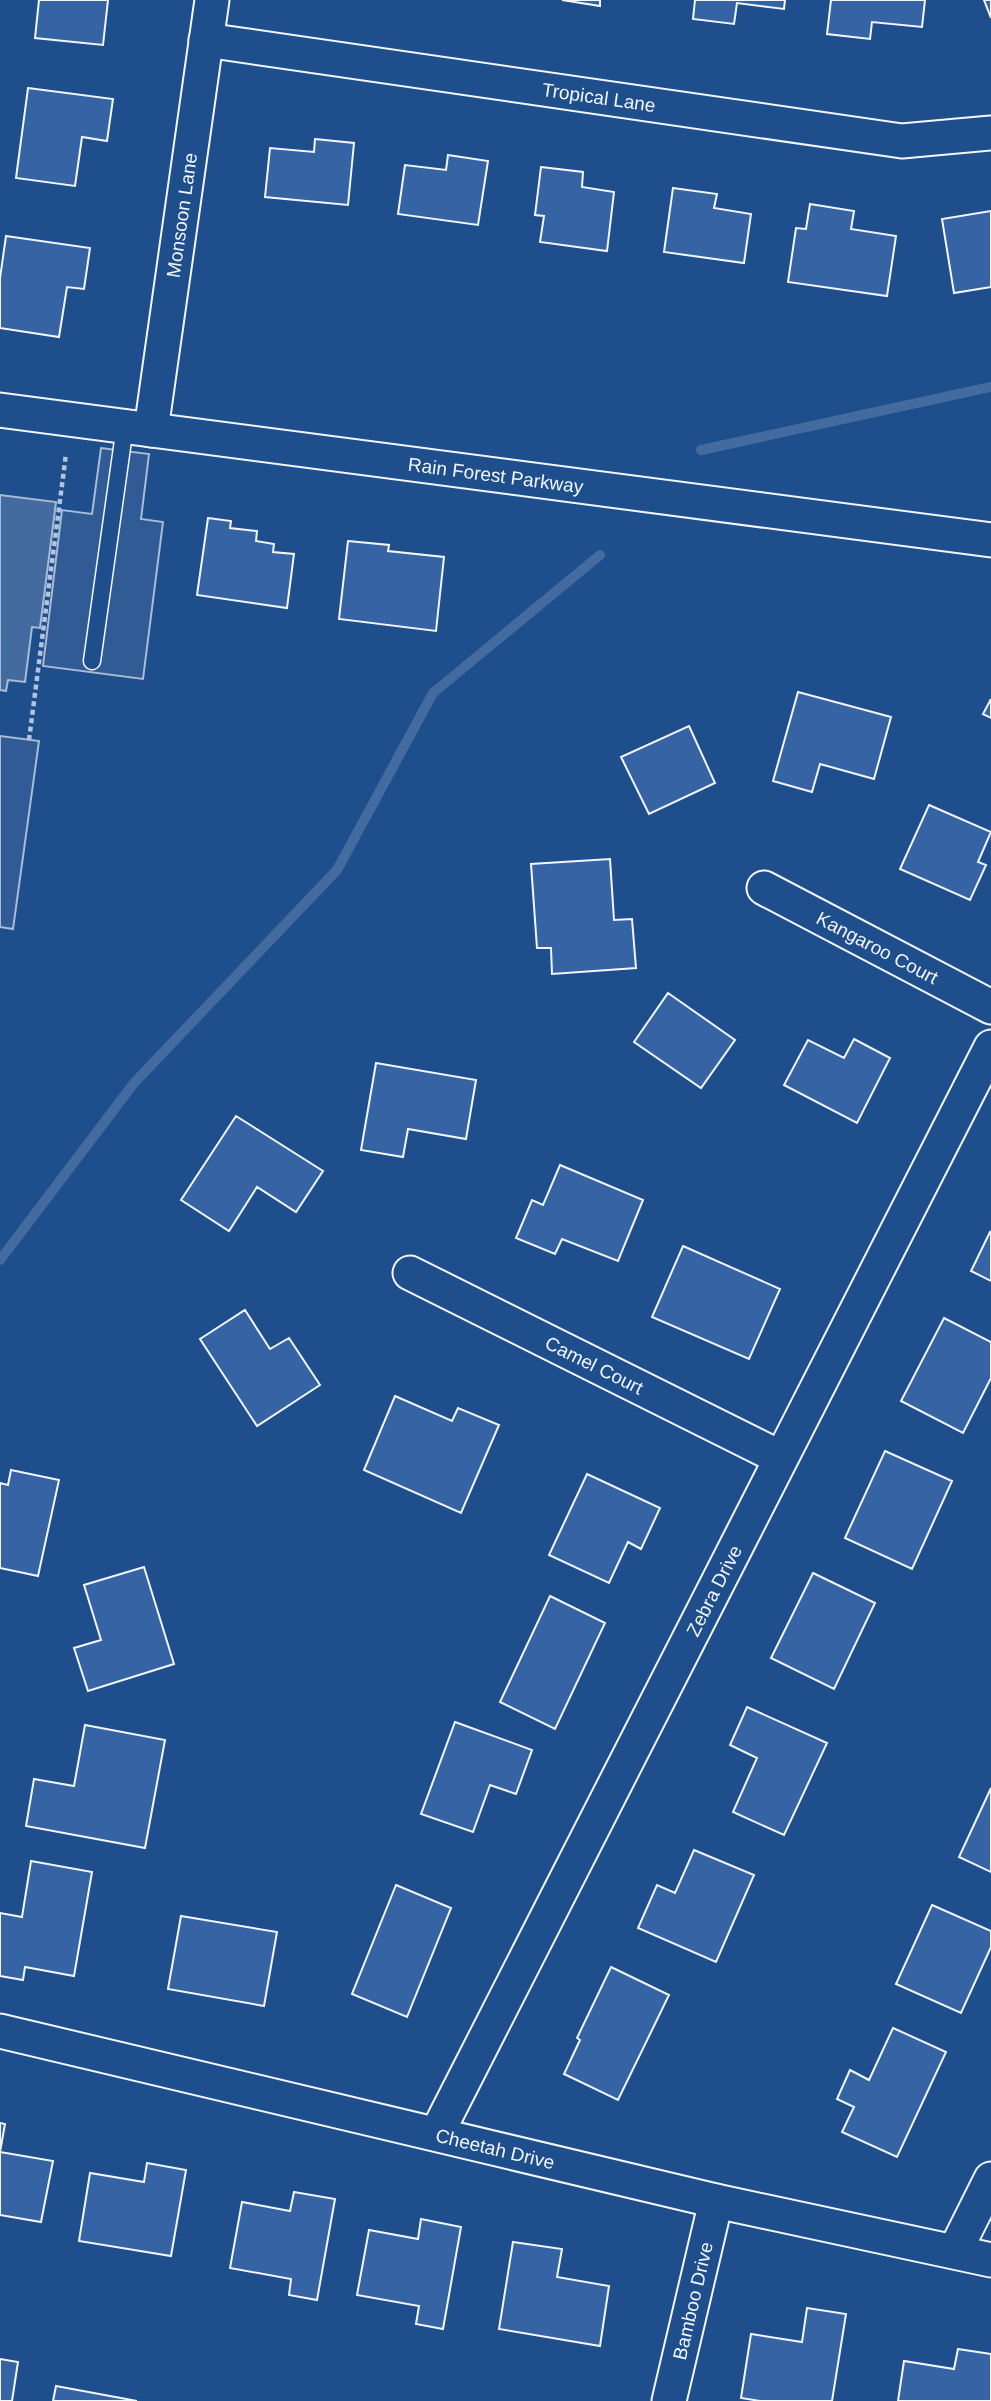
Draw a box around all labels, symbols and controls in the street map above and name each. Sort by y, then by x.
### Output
street label: Tropical Lane [541,78,657,116]
street label: Monsoon Lane [162,151,201,279]
street label: Rain Forest Parkway [407,453,585,497]
street label: Kangaroo Court [813,907,942,988]
street label: Camel Court [542,1332,647,1398]
street label: Zebra Drive [682,1541,746,1640]
street label: Cheetah Drive [434,2124,557,2173]
street label: Bamboo Drive [669,2240,717,2362]

